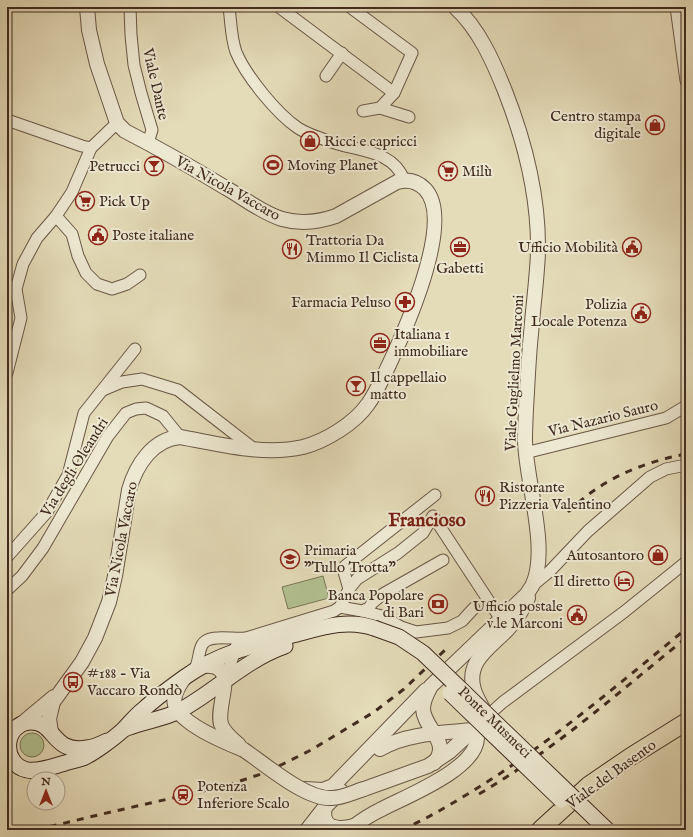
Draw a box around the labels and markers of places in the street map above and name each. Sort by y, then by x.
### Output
place label: Centro stampa digitale [550,107,642,143]
shop icon: Centro stampa digitale [644,114,666,136]
shop icon: Ricci e capricci [299,130,321,152]
place label: Ricci e capricci [324,132,417,151]
sports icon: Moving Planet [262,154,284,176]
bar icon: Petrucci [143,155,165,177]
place label: Moving Planet [287,156,378,175]
place label: Petrucci [89,157,140,176]
supermarket icon: Milù [437,160,459,182]
place label: Milù [462,162,492,181]
supermarket icon: Pick Up [74,190,96,212]
place label: Pick Up [99,192,150,211]
public building icon: Poste italiane [87,224,109,246]
place label: Poste italiane [112,226,194,245]
place label: Trattoria Da Mimmo Il Ciclista [306,231,419,267]
office icon: Gabetti [449,236,471,258]
public building icon: Ufficio Mobilità [621,236,643,258]
restaurant icon: Trattoria Da Mimmo Il Ciclista [281,238,303,260]
place label: Ufficio Mobilità [518,238,619,257]
place label: Gabetti [436,259,484,278]
pharmacy icon: Farmacia Peluso [394,291,416,313]
place label: Farmacia Peluso [291,293,391,312]
place label: Polizia Locale Potenza [531,295,628,331]
public building icon: Polizia Locale Potenza [630,302,652,324]
place label: Italiana 1 immobiliare [394,325,468,361]
office icon: Italiana 1 immobiliare [369,332,391,354]
place label: Il cappellaio matto [370,368,447,404]
bar icon: Il cappellaio matto [345,375,367,397]
place label: Ristorante Pizzeria Valentino [499,478,611,514]
restaurant icon: Ristorante Pizzeria Valentino [474,485,496,507]
place label: Primaria "Tullo Trotta" [304,541,396,577]
shop icon: Autosantoro [647,544,669,566]
place label: Autosantoro [565,546,644,565]
school or university icon: Primaria "Tullo Trotta" [279,548,301,570]
hotel icon: Il diretto [613,570,635,592]
place label: Il diretto [553,572,610,591]
place label: Banca Popolare di Bari [328,586,424,622]
bank icon: Banca Popolare di Bari [427,593,449,615]
place label: Ufficio postale v.le Marconi [473,597,563,633]
public building icon: Ufficio postale v.le Marconi [566,604,588,626]
place label: #188 - Via Vaccaro Rondò [86,664,182,700]
bus stop icon: #188 - Via Vaccaro Rondò [62,671,84,693]
place label: Potenza Inferiore Scalo [197,777,290,813]
station icon: Potenza Inferiore Scalo [172,784,194,806]

